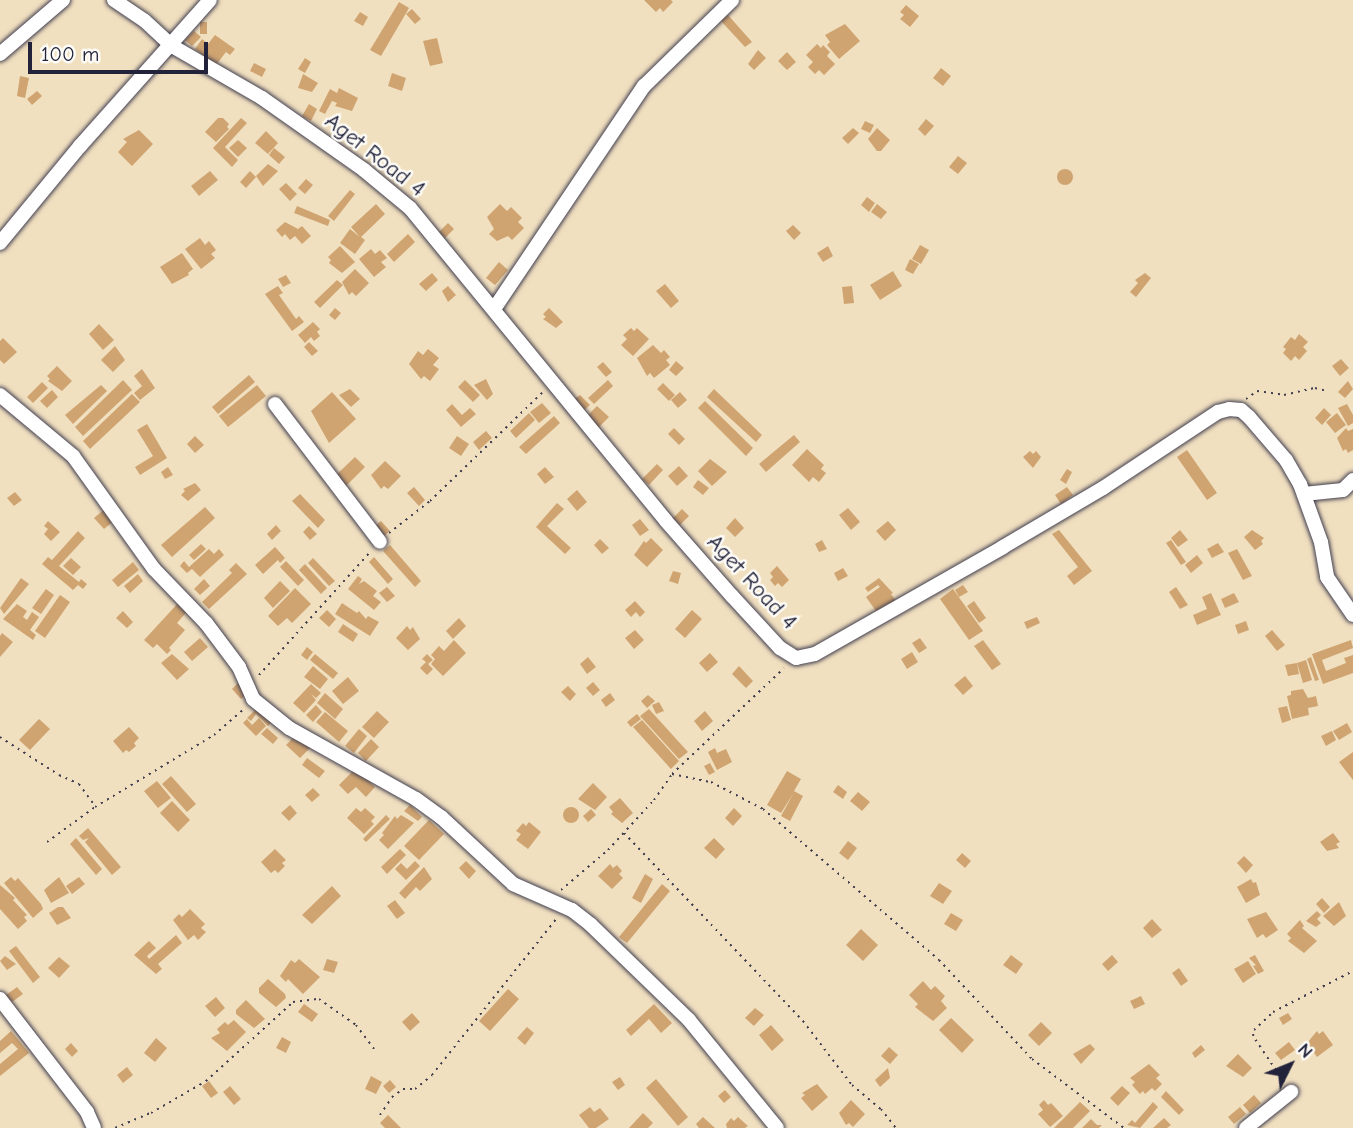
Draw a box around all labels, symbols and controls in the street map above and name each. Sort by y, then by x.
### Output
scale bar [32,28,212,72]
text: 100 m [41,42,99,66]
street label: Aget Road 4 [319,107,431,203]
street label: Aget Road 4 [701,529,803,635]
north arrow [1255,1030,1325,1100]
text: N [1293,1039,1318,1063]

